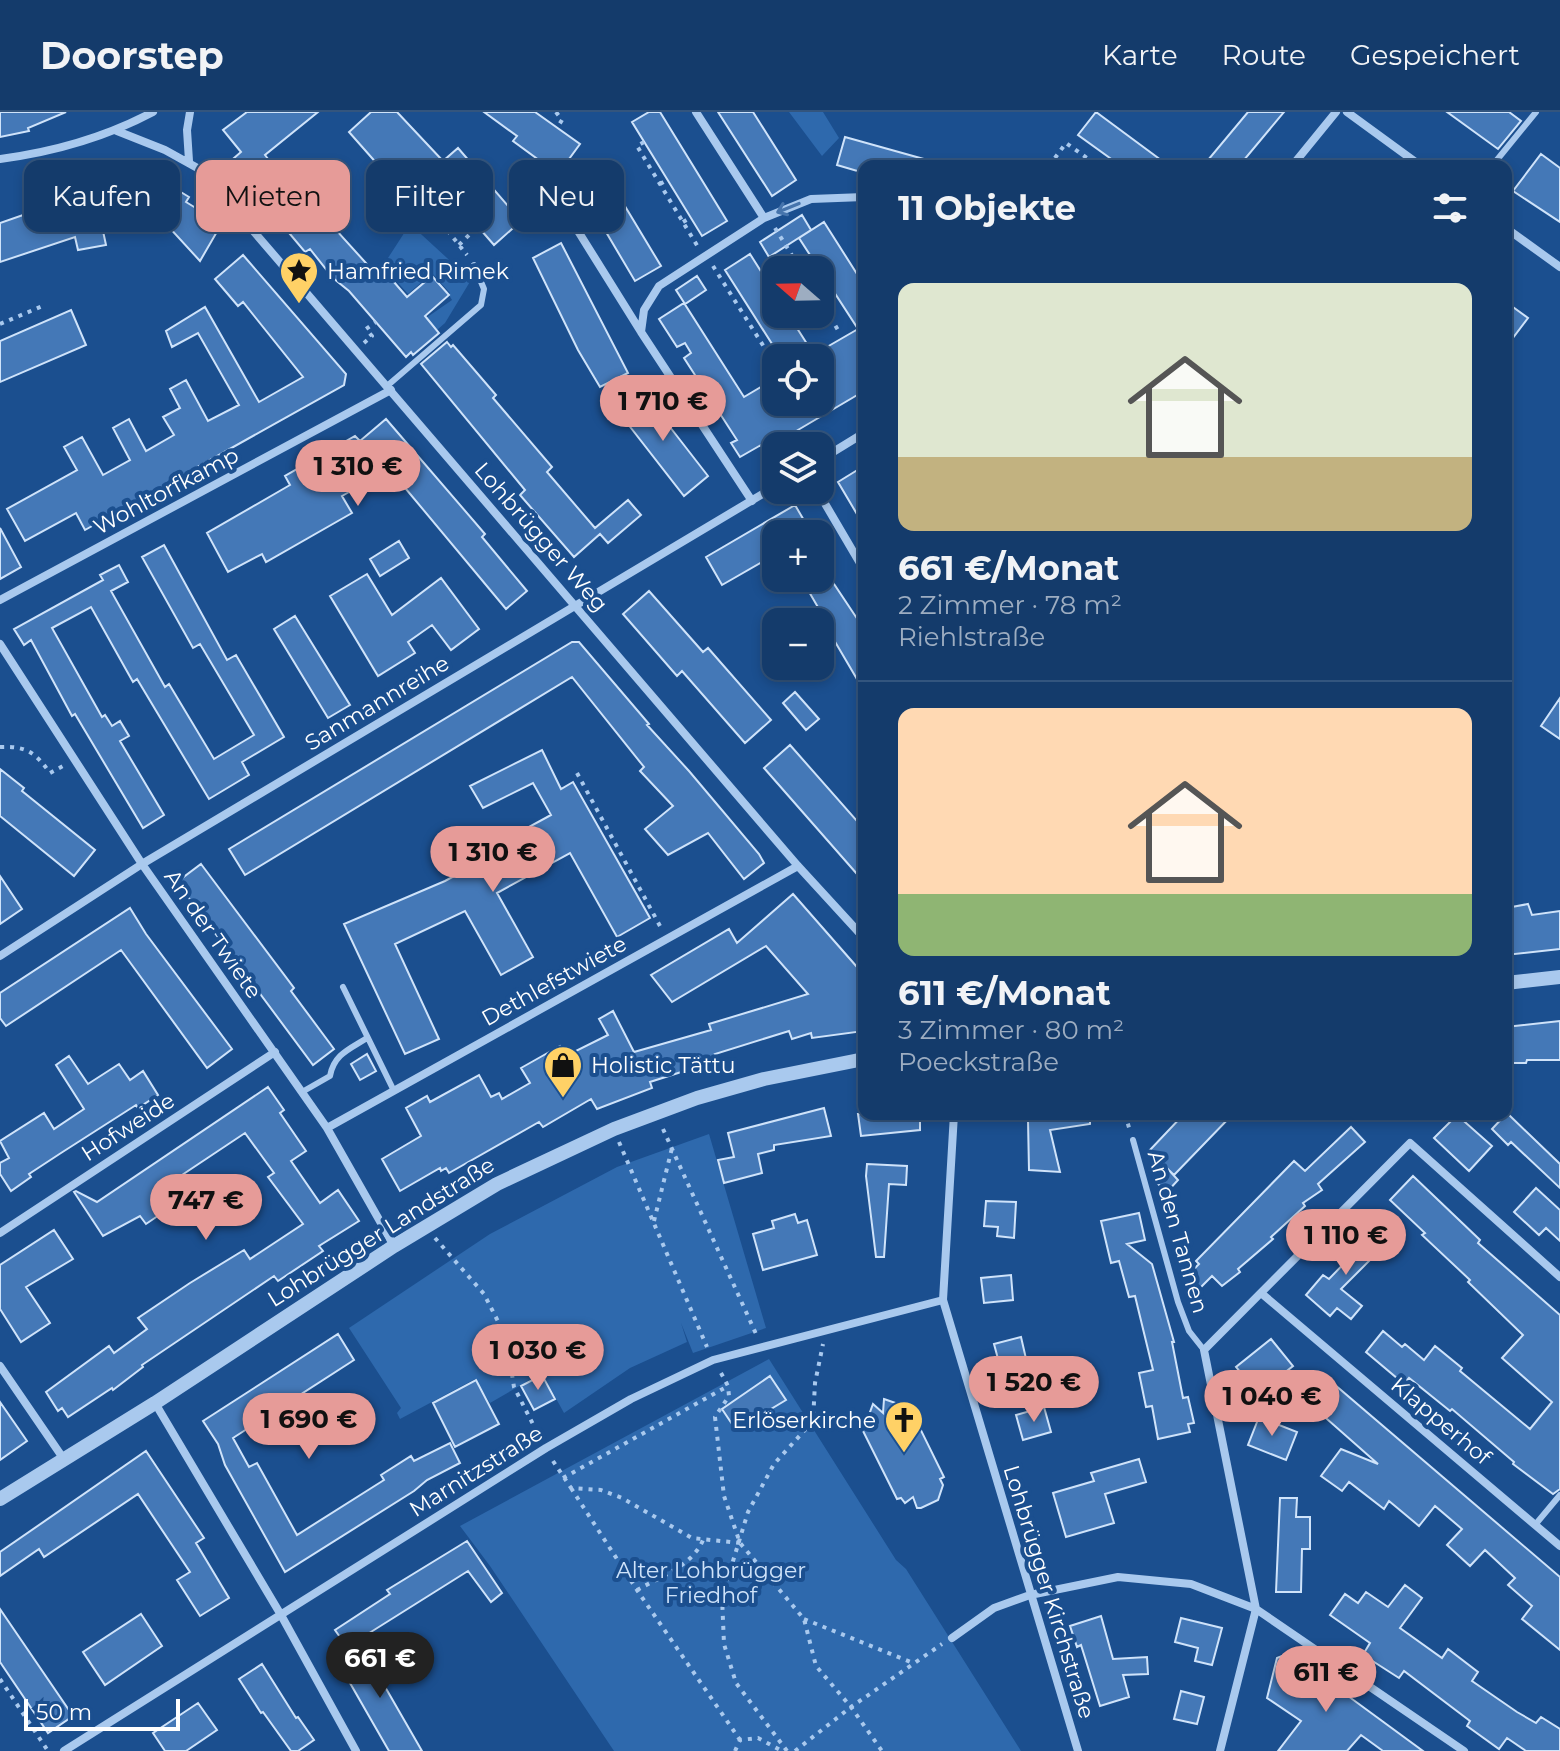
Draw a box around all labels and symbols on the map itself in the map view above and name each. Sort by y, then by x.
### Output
one-way arrow [776,202,801,216]
place icon: Hamfried Rimek [278,250,320,305]
north arrow [762,256,834,328]
place label: Hamfried Rimek [327,258,510,285]
pin: 1 710 € [589,375,737,443]
pin: 1 310 € [284,440,432,508]
street label: Wohltorfkamp [89,441,243,541]
street label: Lohbrügger Weg [469,457,613,617]
street label: Sanmannreihe [300,649,454,757]
pin: 1 310 € [419,826,567,894]
street label: An der Twiete [159,864,267,1004]
street label: Dethlefstwiete [477,930,631,1032]
shop icon: Holistic Tättu [542,1044,584,1099]
place label: Holistic Tättu [591,1052,736,1079]
street label: Hofweide [76,1087,180,1167]
street label: An den Tannen [1142,1147,1214,1317]
street label: Lohbrügger Landstraße [263,1151,499,1313]
pin: 747 € [150,1174,262,1242]
pin: 1 110 € [1272,1209,1420,1277]
pin: 1 030 € [464,1324,612,1392]
pin: 1 520 € [960,1356,1108,1424]
pin: 1 040 € [1198,1370,1346,1438]
street label: Klapperhof [1385,1371,1498,1472]
pin: 1 690 € [235,1393,383,1461]
church icon: Erlöserkirche [883,1399,925,1454]
place label: Erlöserkirche [732,1407,876,1434]
street label: Marnitzstraße [404,1419,548,1523]
street label: Lohbrügger Kirchstraße [998,1462,1100,1722]
park label: Alter Lohbrügger Friedhof [616,1557,806,1609]
pin: 661 € [324,1632,436,1700]
pin: 611 € [1270,1646,1382,1714]
scale bar [24,1695,180,1731]

